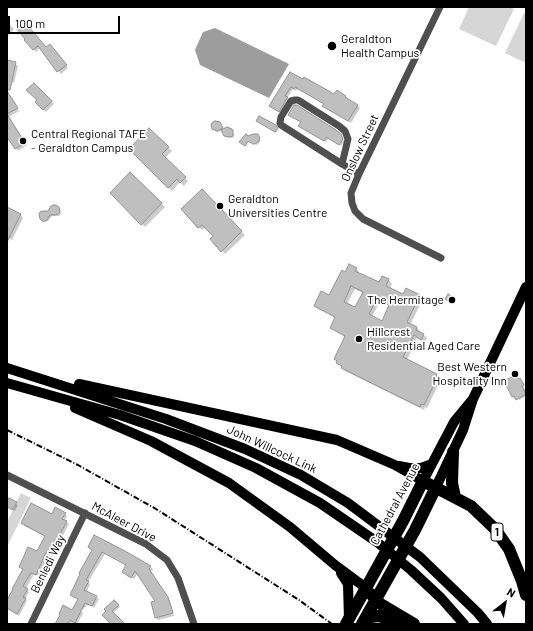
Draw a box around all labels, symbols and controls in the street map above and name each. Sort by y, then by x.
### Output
scale bar [10,8,122,34]
text: 100 m [15,16,45,30]
place label: Geraldton Health Campus [341,32,419,60]
marker: Geraldton Health Campus [326,40,338,52]
street label: Onslow Street [338,112,382,184]
place label: Central Regional TAFE - Geraldton Campus [31,127,146,155]
marker: Central Regional TAFE - Geraldton Campus [18,136,28,146]
place label: Geraldton Universities Centre [228,192,327,220]
marker: Geraldton Universities Centre [215,201,225,211]
place label: The Hermitage [367,293,444,307]
marker: The Hermitage [447,295,457,305]
place label: Hillcrest Residential Aged Care [367,325,480,353]
marker: Hillcrest Residential Aged Care [354,334,364,344]
place label: Best Western Hospitality Inn [432,360,507,388]
marker: Best Western Hospitality Inn [510,369,520,379]
street label: John Willcock Link [225,422,319,476]
street label: Cathedral Avenue [367,461,423,547]
street label: McAleer Drive [89,499,159,545]
road number: 1 [491,523,503,541]
street label: Benledi Way [28,532,68,596]
north arrow [485,583,525,623]
text: N [505,585,518,600]

